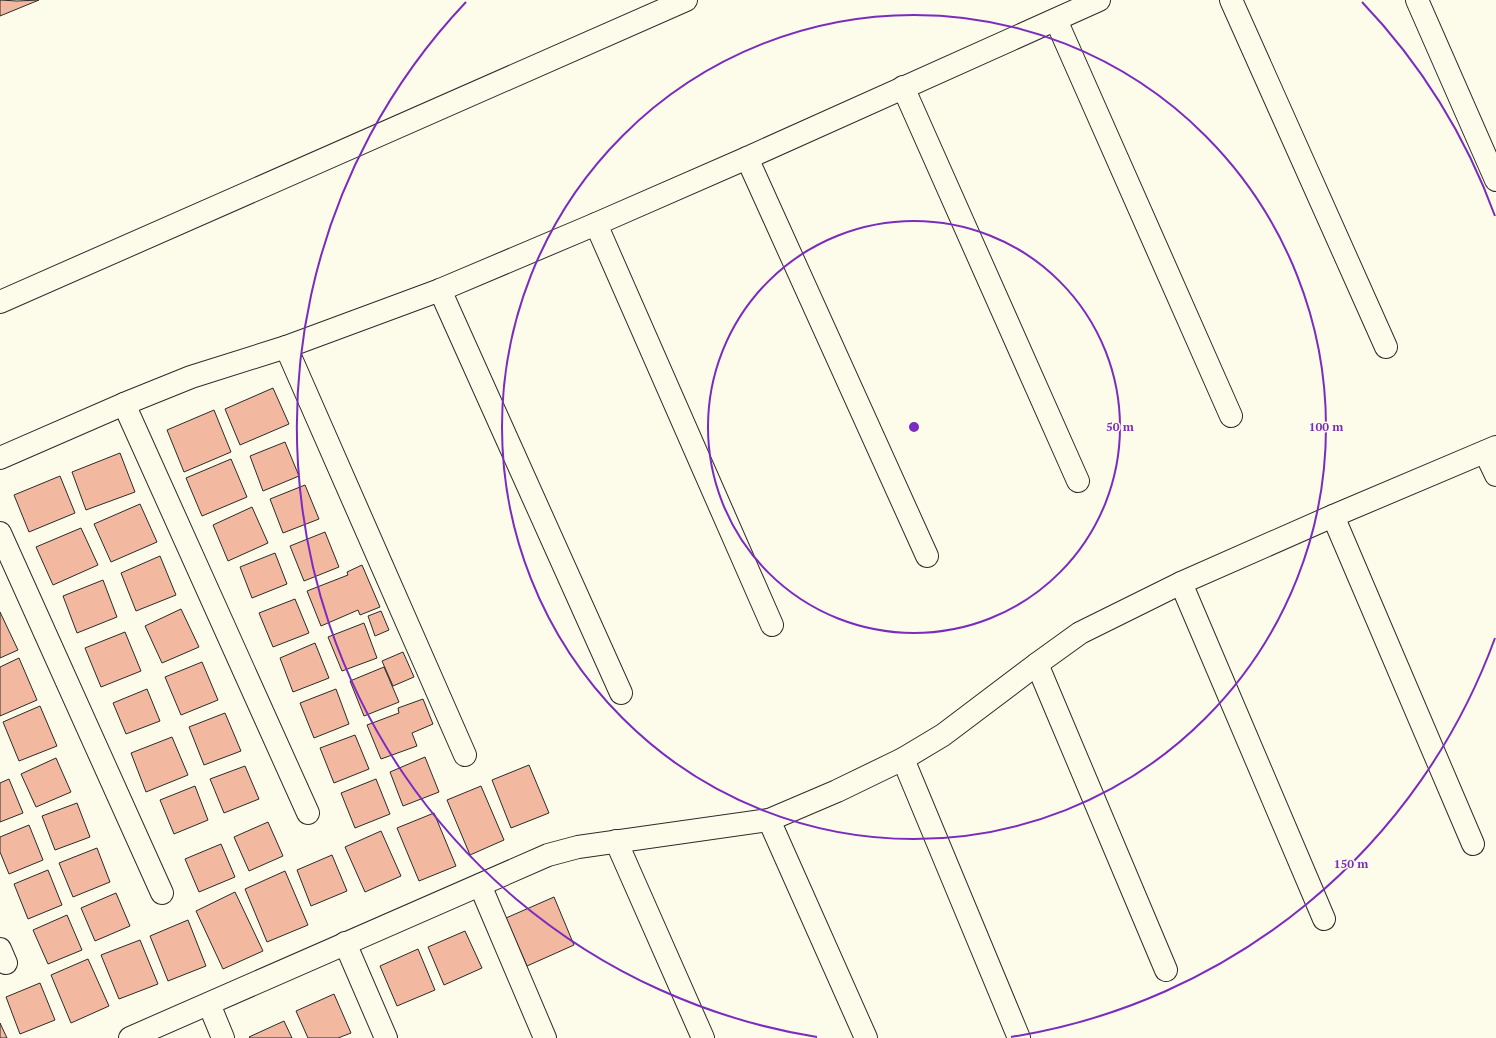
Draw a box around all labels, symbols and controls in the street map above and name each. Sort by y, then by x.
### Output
text: 50 m [1106,419,1134,434]
text: 100 m [1309,419,1343,434]
centre of rings [907,420,921,434]
text: 150 m [1334,856,1368,871]

